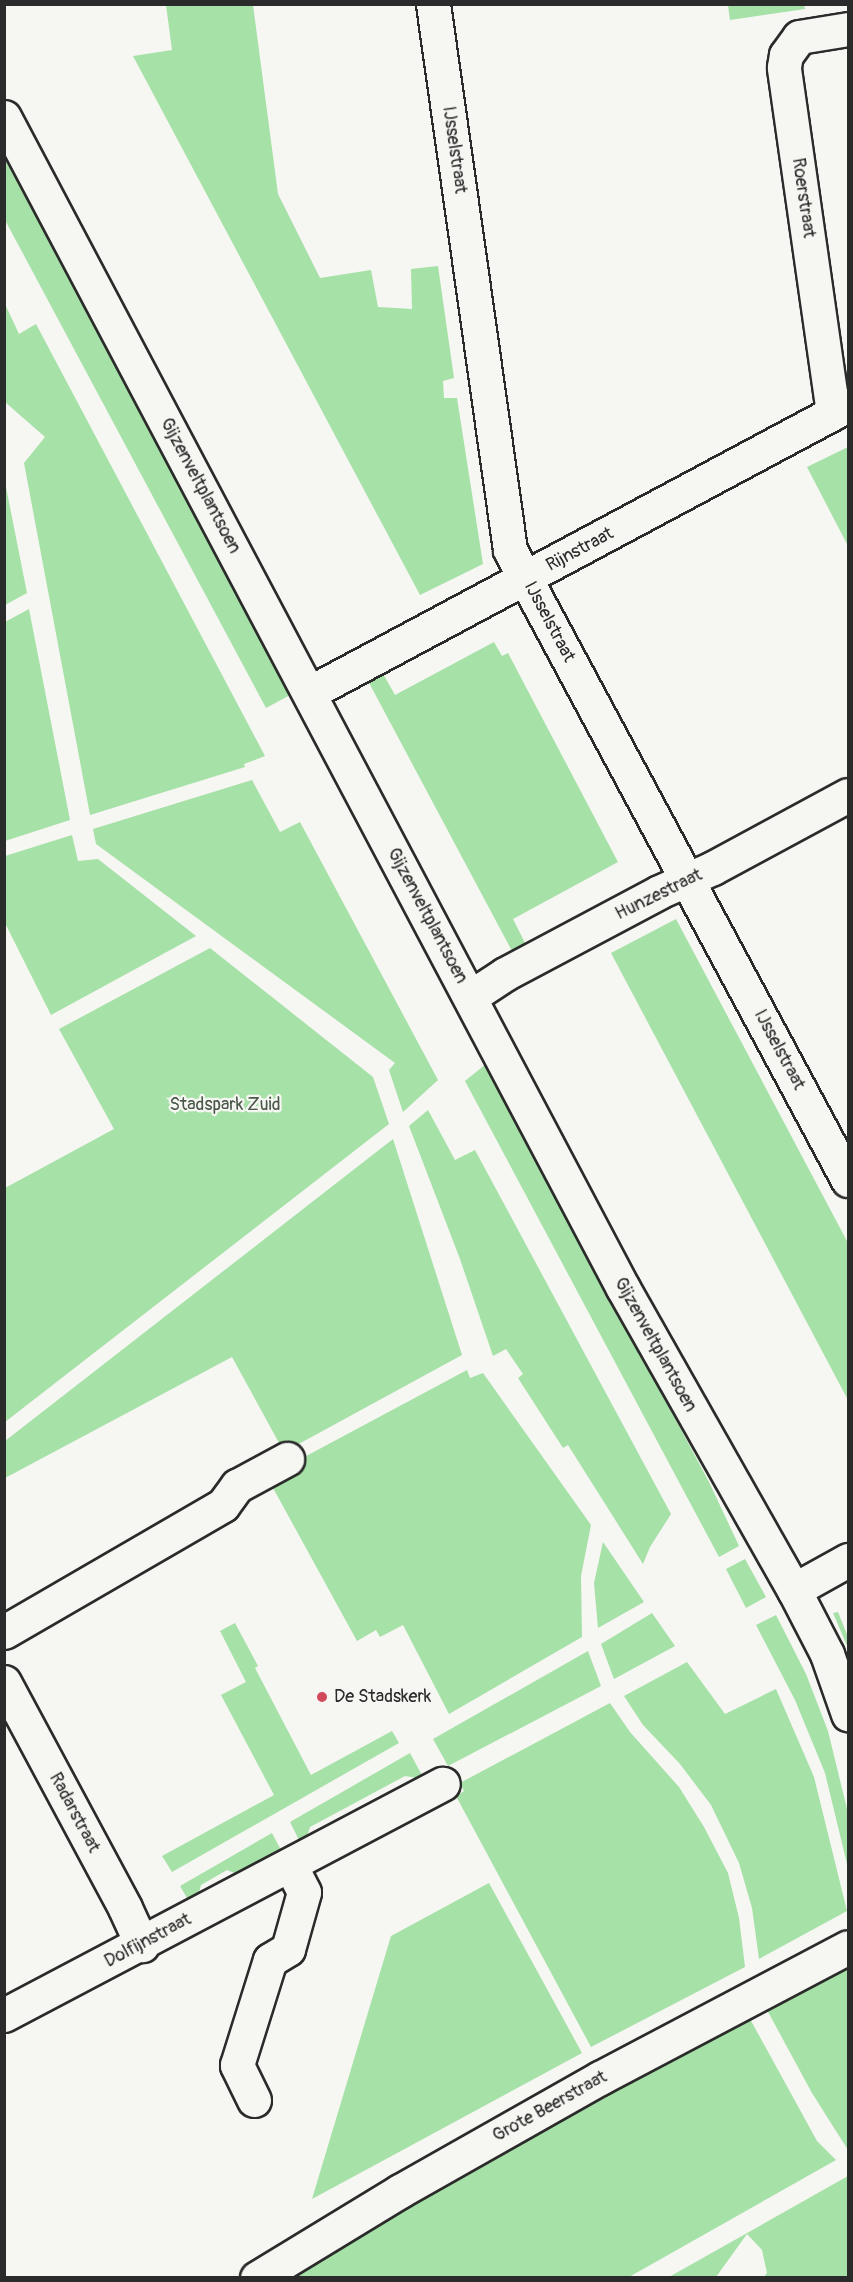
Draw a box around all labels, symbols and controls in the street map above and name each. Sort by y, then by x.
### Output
street label: IJsselstraat [437,105,471,195]
street label: Roerstraat [787,157,819,239]
street label: Gijzenveltplantsoen [155,414,245,558]
street label: Rijnstraat [543,523,617,577]
street label: IJsselstraat [519,578,579,666]
street label: Gijzenveltplantsoen [382,844,472,988]
street label: Hunzestraat [612,865,706,925]
street label: IJsselstraat [749,1006,809,1094]
park label: Stadspark Zuid [169,1094,281,1116]
street label: Gijzenveltplantsoen [609,1274,701,1416]
place label: De Stadskerk [334,1686,431,1708]
marker: De Stadskerk [315,1690,329,1704]
street label: Radarstraat [44,1769,104,1857]
street label: Dolfijnstraat [101,1909,195,1973]
street label: Grote Beerstraat [489,2067,611,2147]

